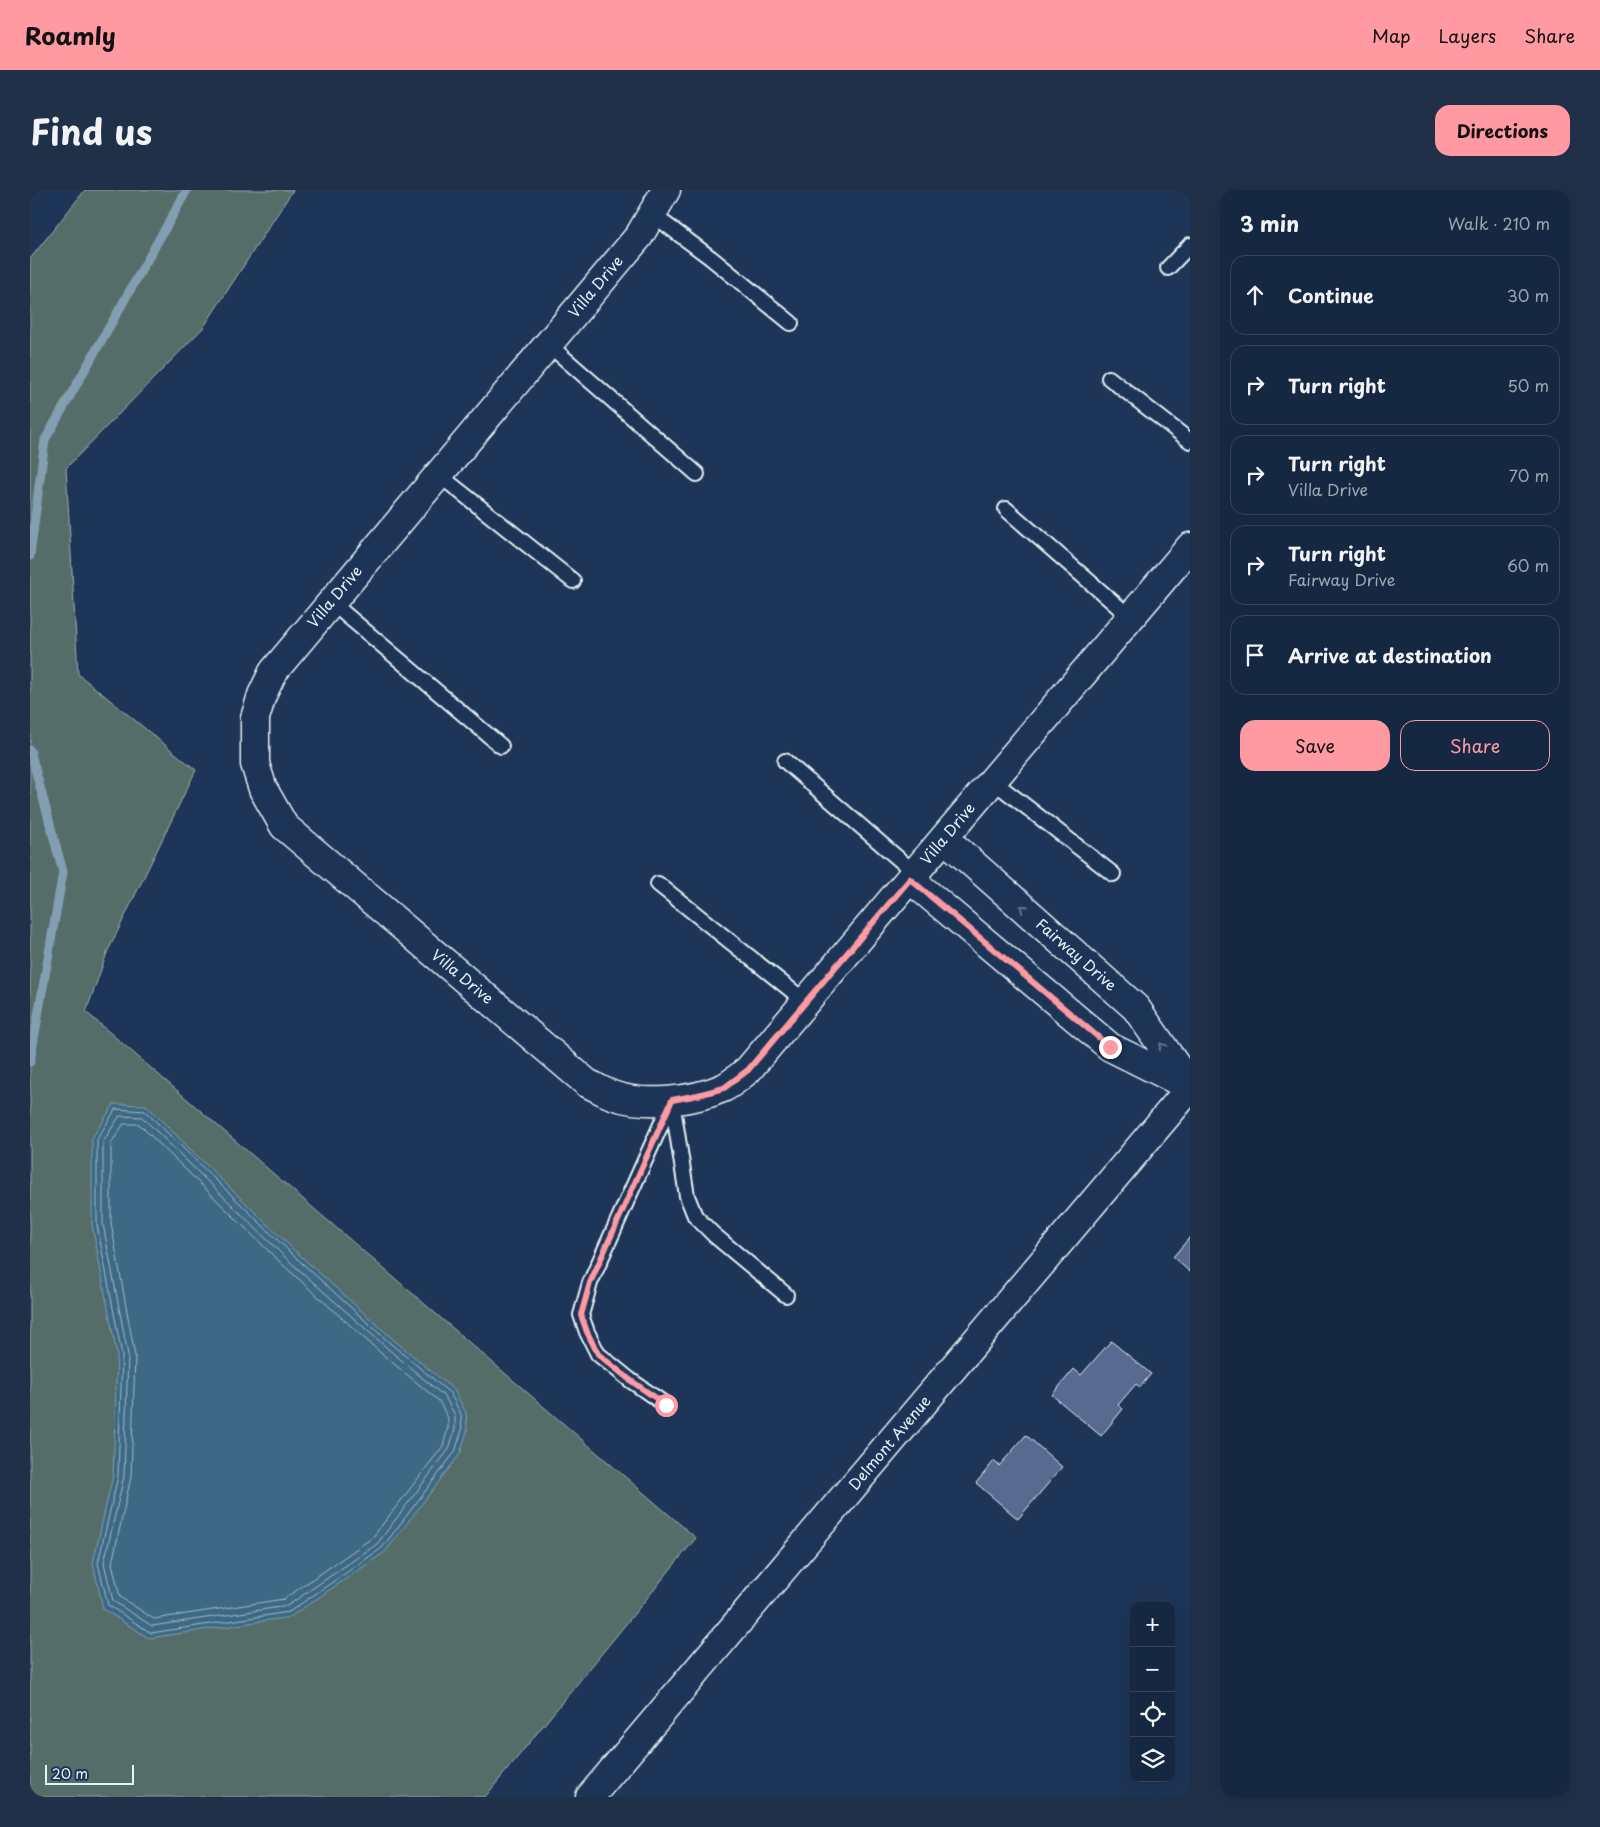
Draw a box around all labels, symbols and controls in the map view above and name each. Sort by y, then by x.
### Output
text: Roamly [25,17,116,53]
text: Map [1372,22,1411,49]
text: Layers [1439,22,1496,49]
text: Share [1524,22,1575,49]
text: Find us [30,104,152,157]
button: Directions [1435,105,1570,156]
text: 3 min [1240,207,1299,239]
text: Walk · 210 m [1448,211,1550,235]
street label: Villa Drive [562,250,628,322]
icon: ahead [1241,281,1269,309]
text: Continue [1288,281,1374,309]
text: 30 m [1507,283,1549,307]
icon: right [1241,371,1269,399]
text: Turn right [1288,371,1386,399]
text: 50 m [1508,373,1549,397]
text: Turn right [1288,449,1386,477]
icon: right [1241,461,1269,489]
text: 70 m [1509,463,1549,487]
text: Villa Drive [1288,477,1368,501]
text: Turn right [1288,539,1386,567]
icon: right [1241,551,1269,579]
text: 60 m [1507,553,1549,577]
street label: Villa Drive [301,560,367,632]
text: Fairway Drive [1288,567,1395,591]
icon: arrive [1241,641,1269,669]
text: Arrive at destination [1288,641,1492,669]
button: Save [1240,720,1390,771]
button: Share [1400,720,1550,771]
street label: Villa Drive [914,797,980,869]
one-way arrow [1020,905,1029,914]
street label: Fairway Drive [1031,912,1123,996]
street label: Villa Drive [427,943,499,1009]
route end [1099,1036,1122,1059]
one-way arrow [1159,1042,1169,1051]
street label: Delmont Avenue [842,1390,935,1494]
route start [655,1394,678,1417]
map controls [1130,1602,1175,1782]
button: + [1130,1602,1175,1647]
button: − [1130,1647,1175,1692]
button: locate [1130,1692,1175,1737]
button: layers [1130,1737,1175,1782]
scale bar [45,1762,134,1785]
text: 20 m [52,1763,88,1784]

